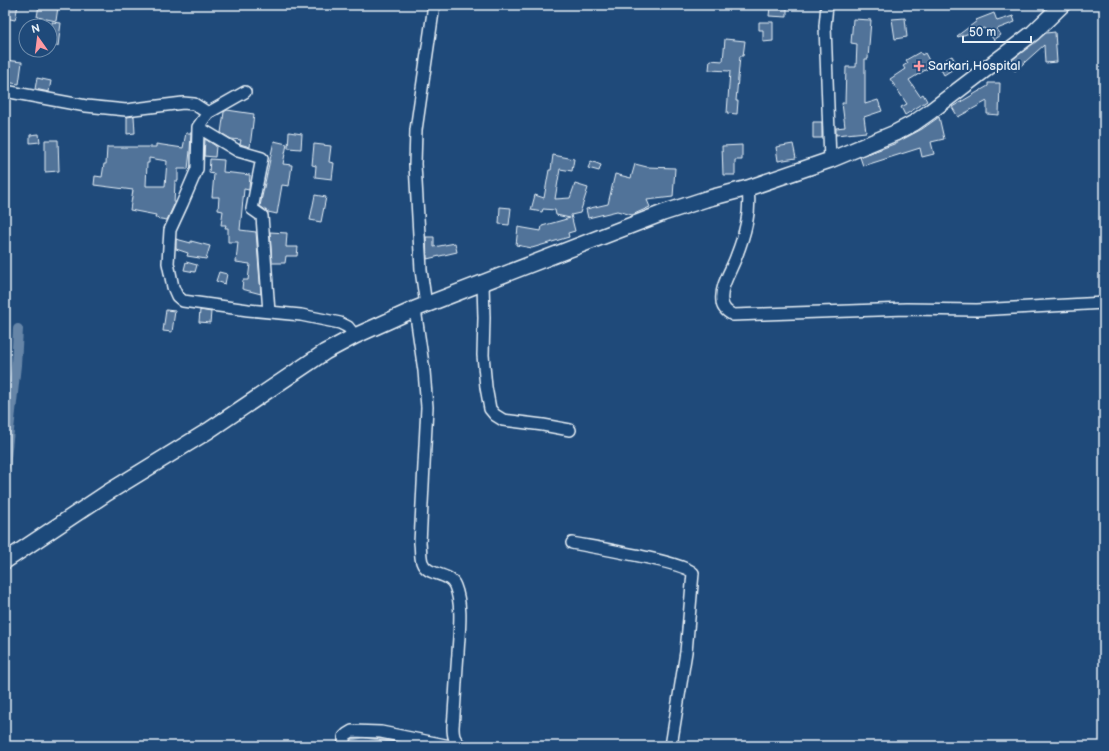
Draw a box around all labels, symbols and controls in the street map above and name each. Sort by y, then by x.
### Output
north arrow [18,18,58,58]
scale bar [963,18,1031,44]
text: N [30,21,41,36]
text: 50 m [969,25,996,40]
place label: Sarkari Hospital [928,58,1021,74]
marker: Sarkari Hospital [913,60,925,72]

